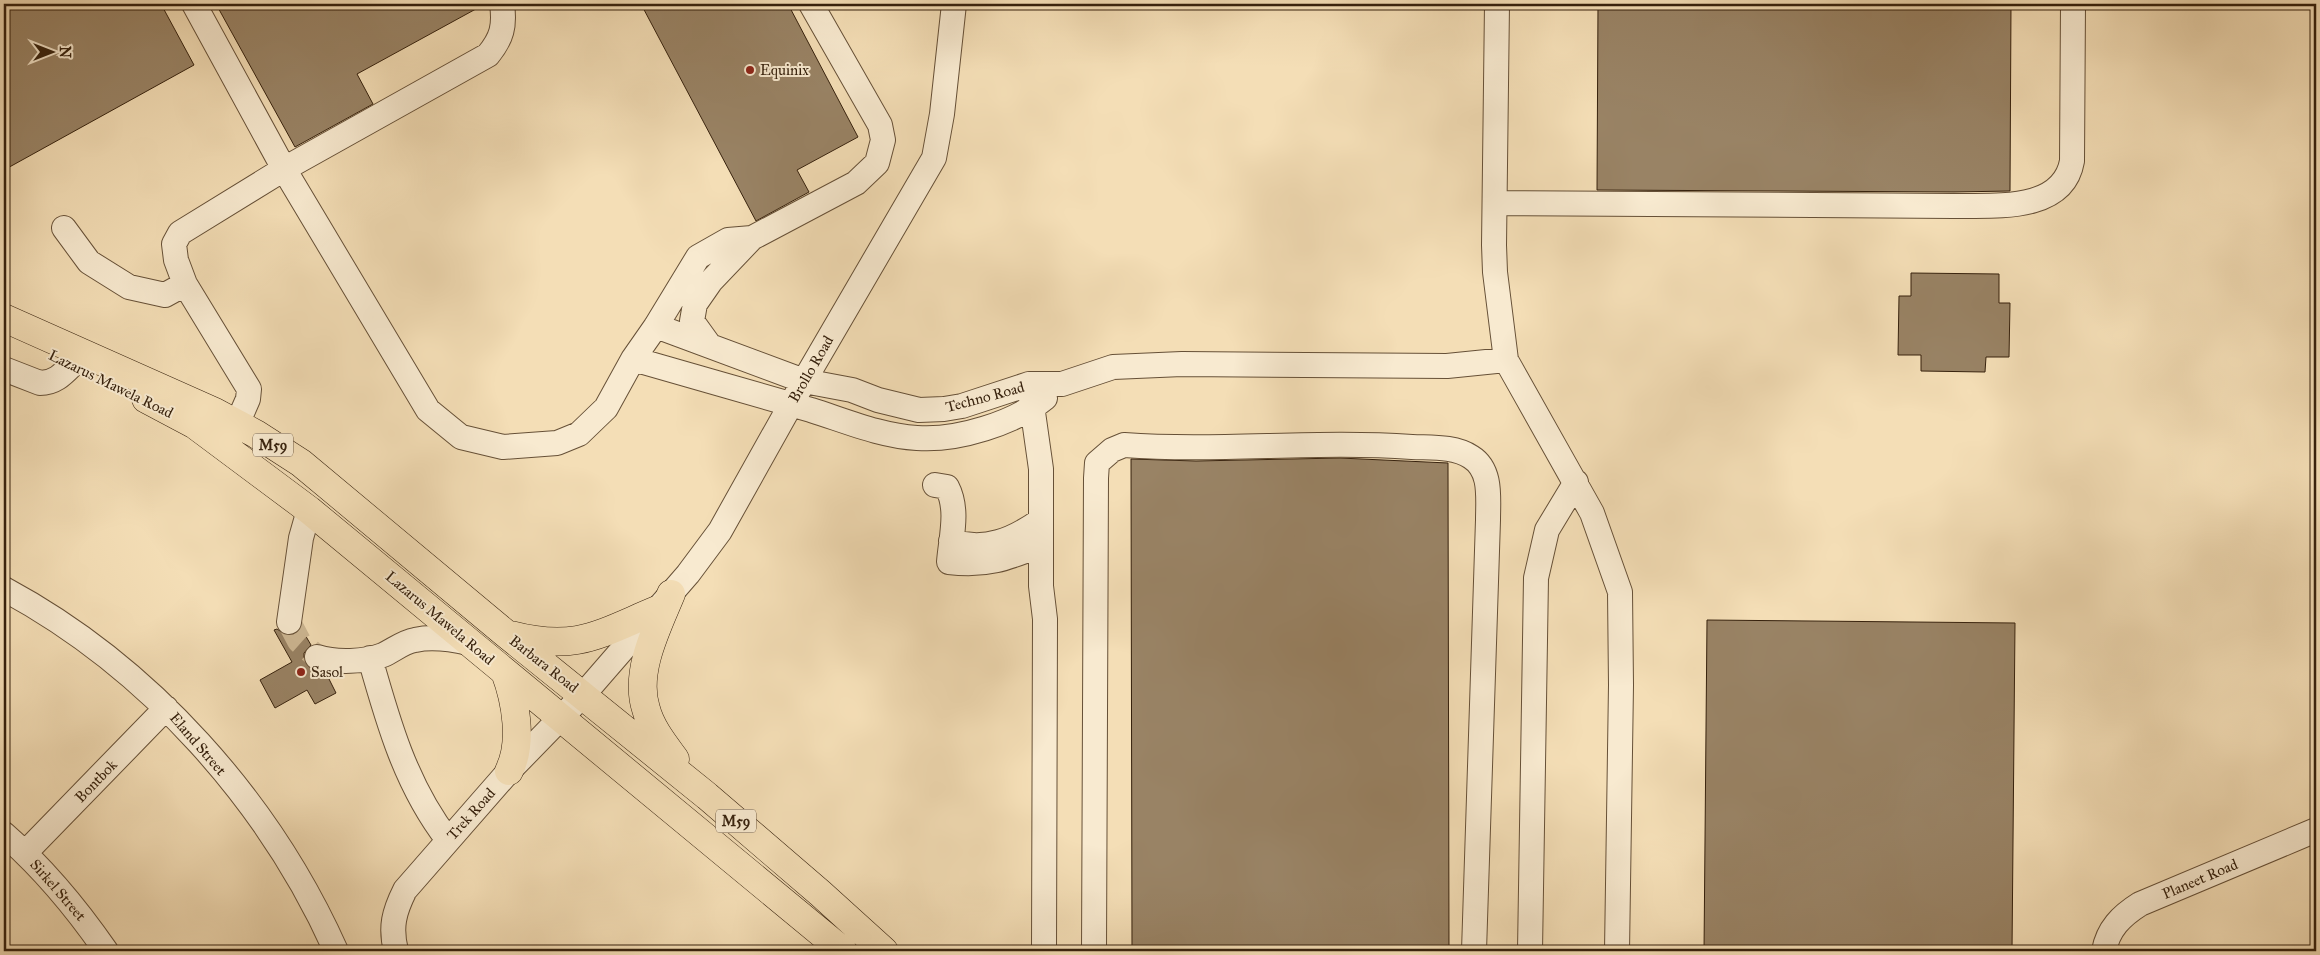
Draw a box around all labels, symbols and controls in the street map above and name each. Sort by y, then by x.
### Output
north arrow [28,28,78,78]
text: N [56,46,73,58]
place label: Equinix [760,61,809,80]
marker: Equinix [744,64,756,76]
street label: Brollo Road [785,332,838,406]
street label: Lazarus Mawela Road [46,346,177,422]
street label: Techno Road [944,378,1027,416]
road number: M59 [253,434,293,456]
street label: Lazarus Mawela Road [382,567,498,669]
street label: Barbara Road [506,631,582,697]
place label: Sasol [311,663,344,681]
marker: Sasol [295,666,307,678]
street label: Eland Street [166,709,231,780]
street label: Bontbok [71,756,121,806]
street label: Trek Road [443,784,499,844]
road number: M59 [716,809,756,832]
street label: Sirkel Street [26,855,90,925]
street label: Planeet Road [2160,855,2241,903]

